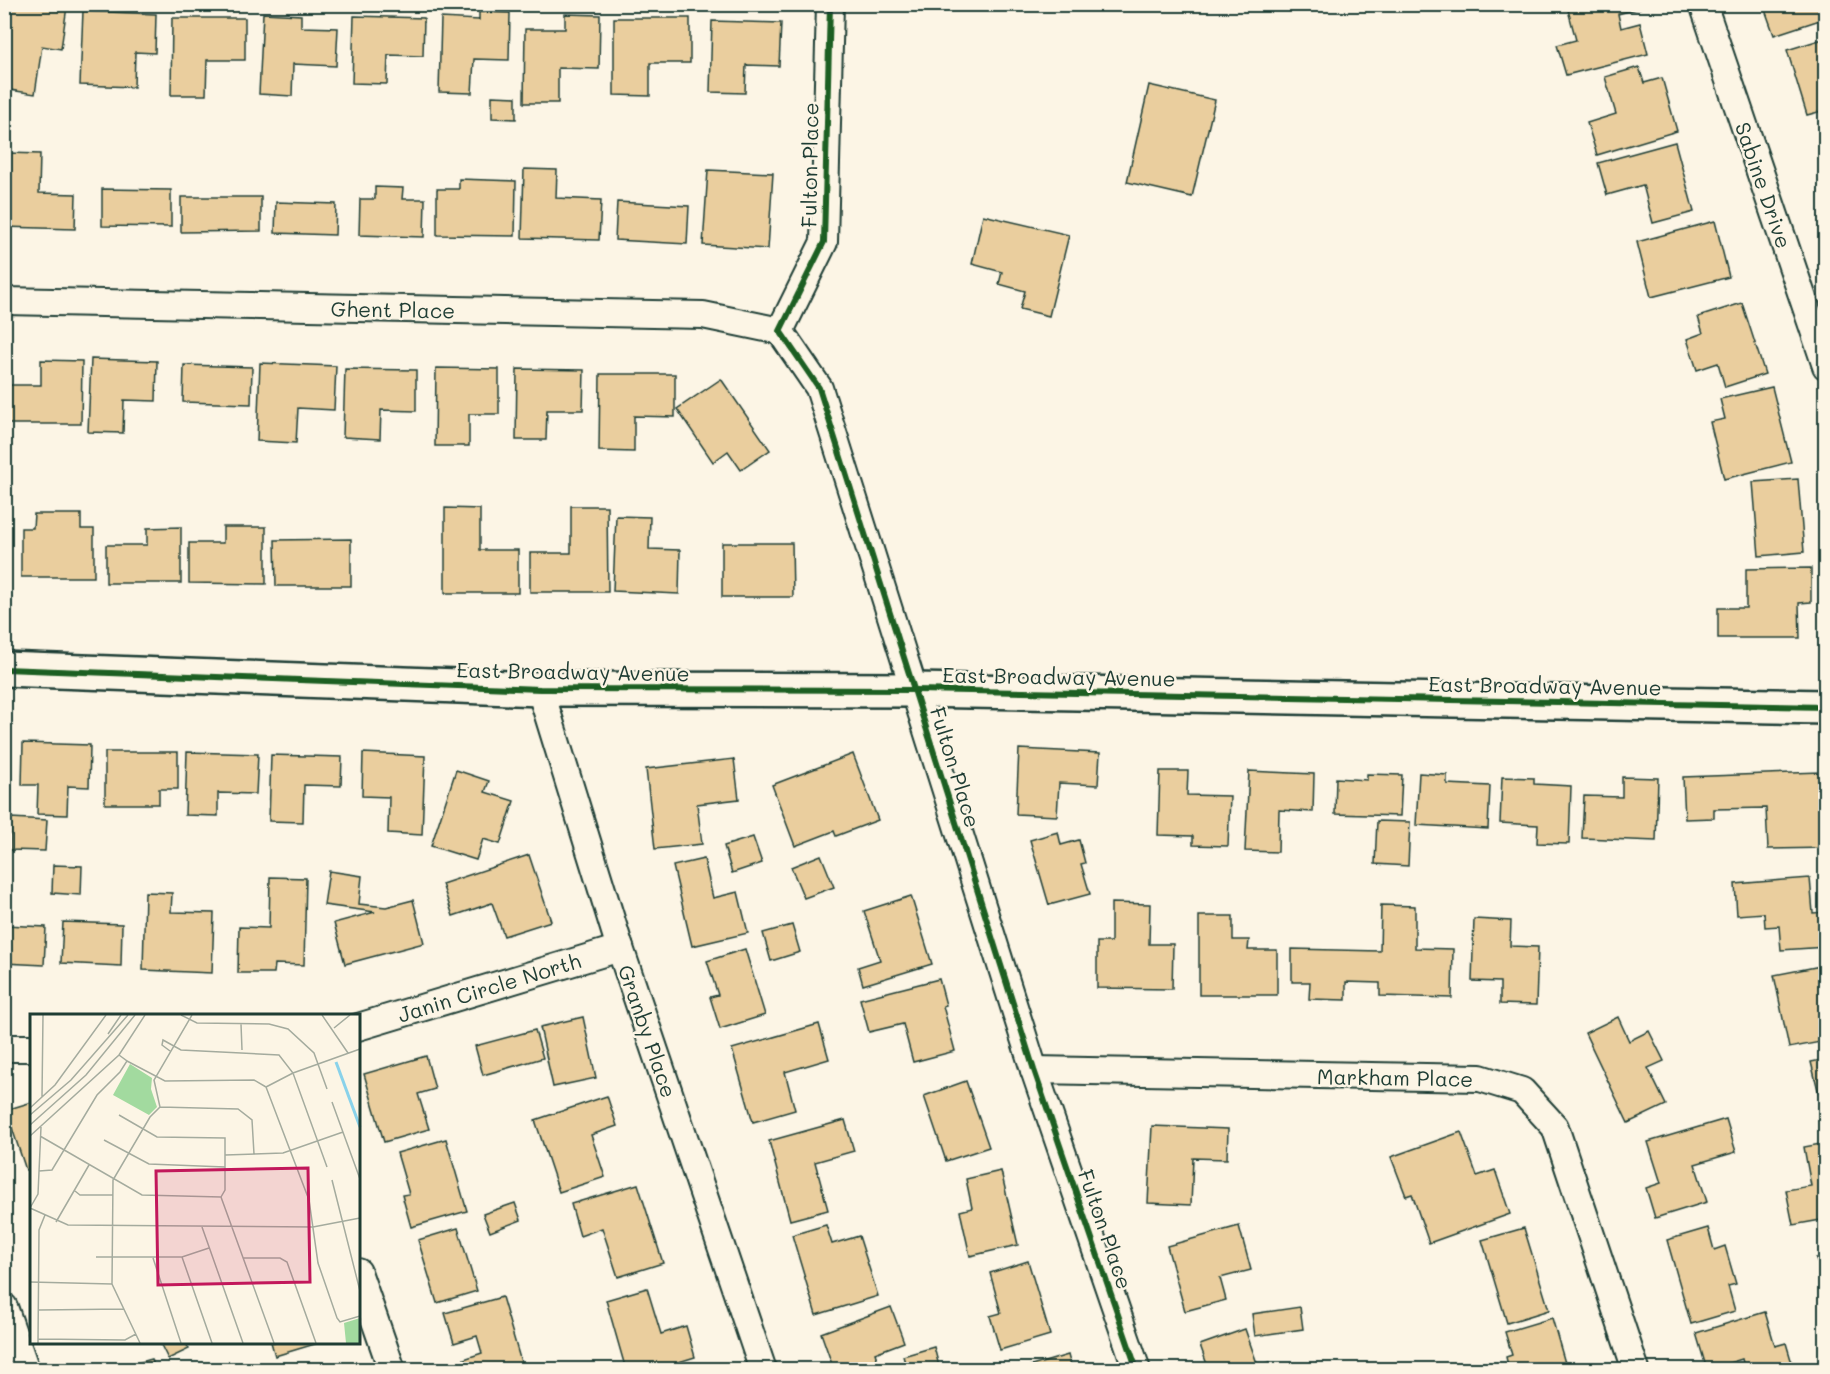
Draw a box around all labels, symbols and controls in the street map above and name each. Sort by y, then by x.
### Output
street label: Fulton Place [794,102,824,228]
street label: Sabine Drive [1730,118,1798,252]
street label: Ghent Place [331,294,455,324]
street label: East Broadway Avenue [456,655,690,687]
street label: East Broadway Avenue [942,660,1176,692]
street label: East Broadway Avenue [1428,669,1662,701]
street label: Fulton Place [925,703,987,831]
street label: Janin Circle North [394,946,584,1028]
street label: Granby Place [613,961,683,1101]
inset map [30,1014,360,1344]
street label: Markham Place [1317,1062,1473,1092]
street label: Fulton Place [1073,1165,1139,1293]

